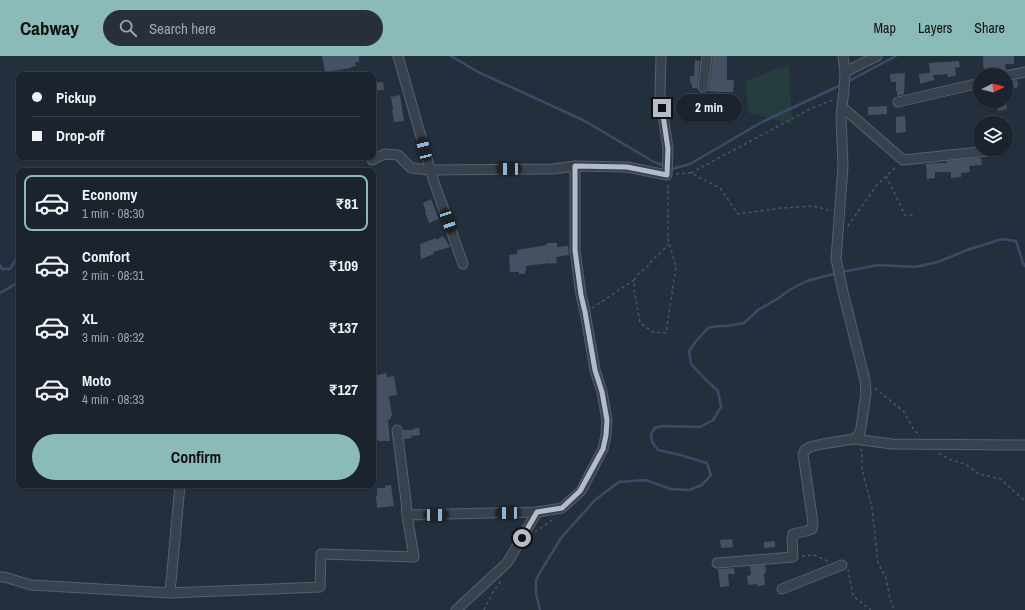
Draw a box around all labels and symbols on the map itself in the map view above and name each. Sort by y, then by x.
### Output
north arrow [973,68,1013,108]
callout: 2 min [676,94,742,122]
route end [653,99,671,117]
car [415,136,433,162]
car [497,163,521,175]
car [438,208,458,234]
car [496,507,520,519]
car [424,509,448,521]
route start [513,529,531,547]

